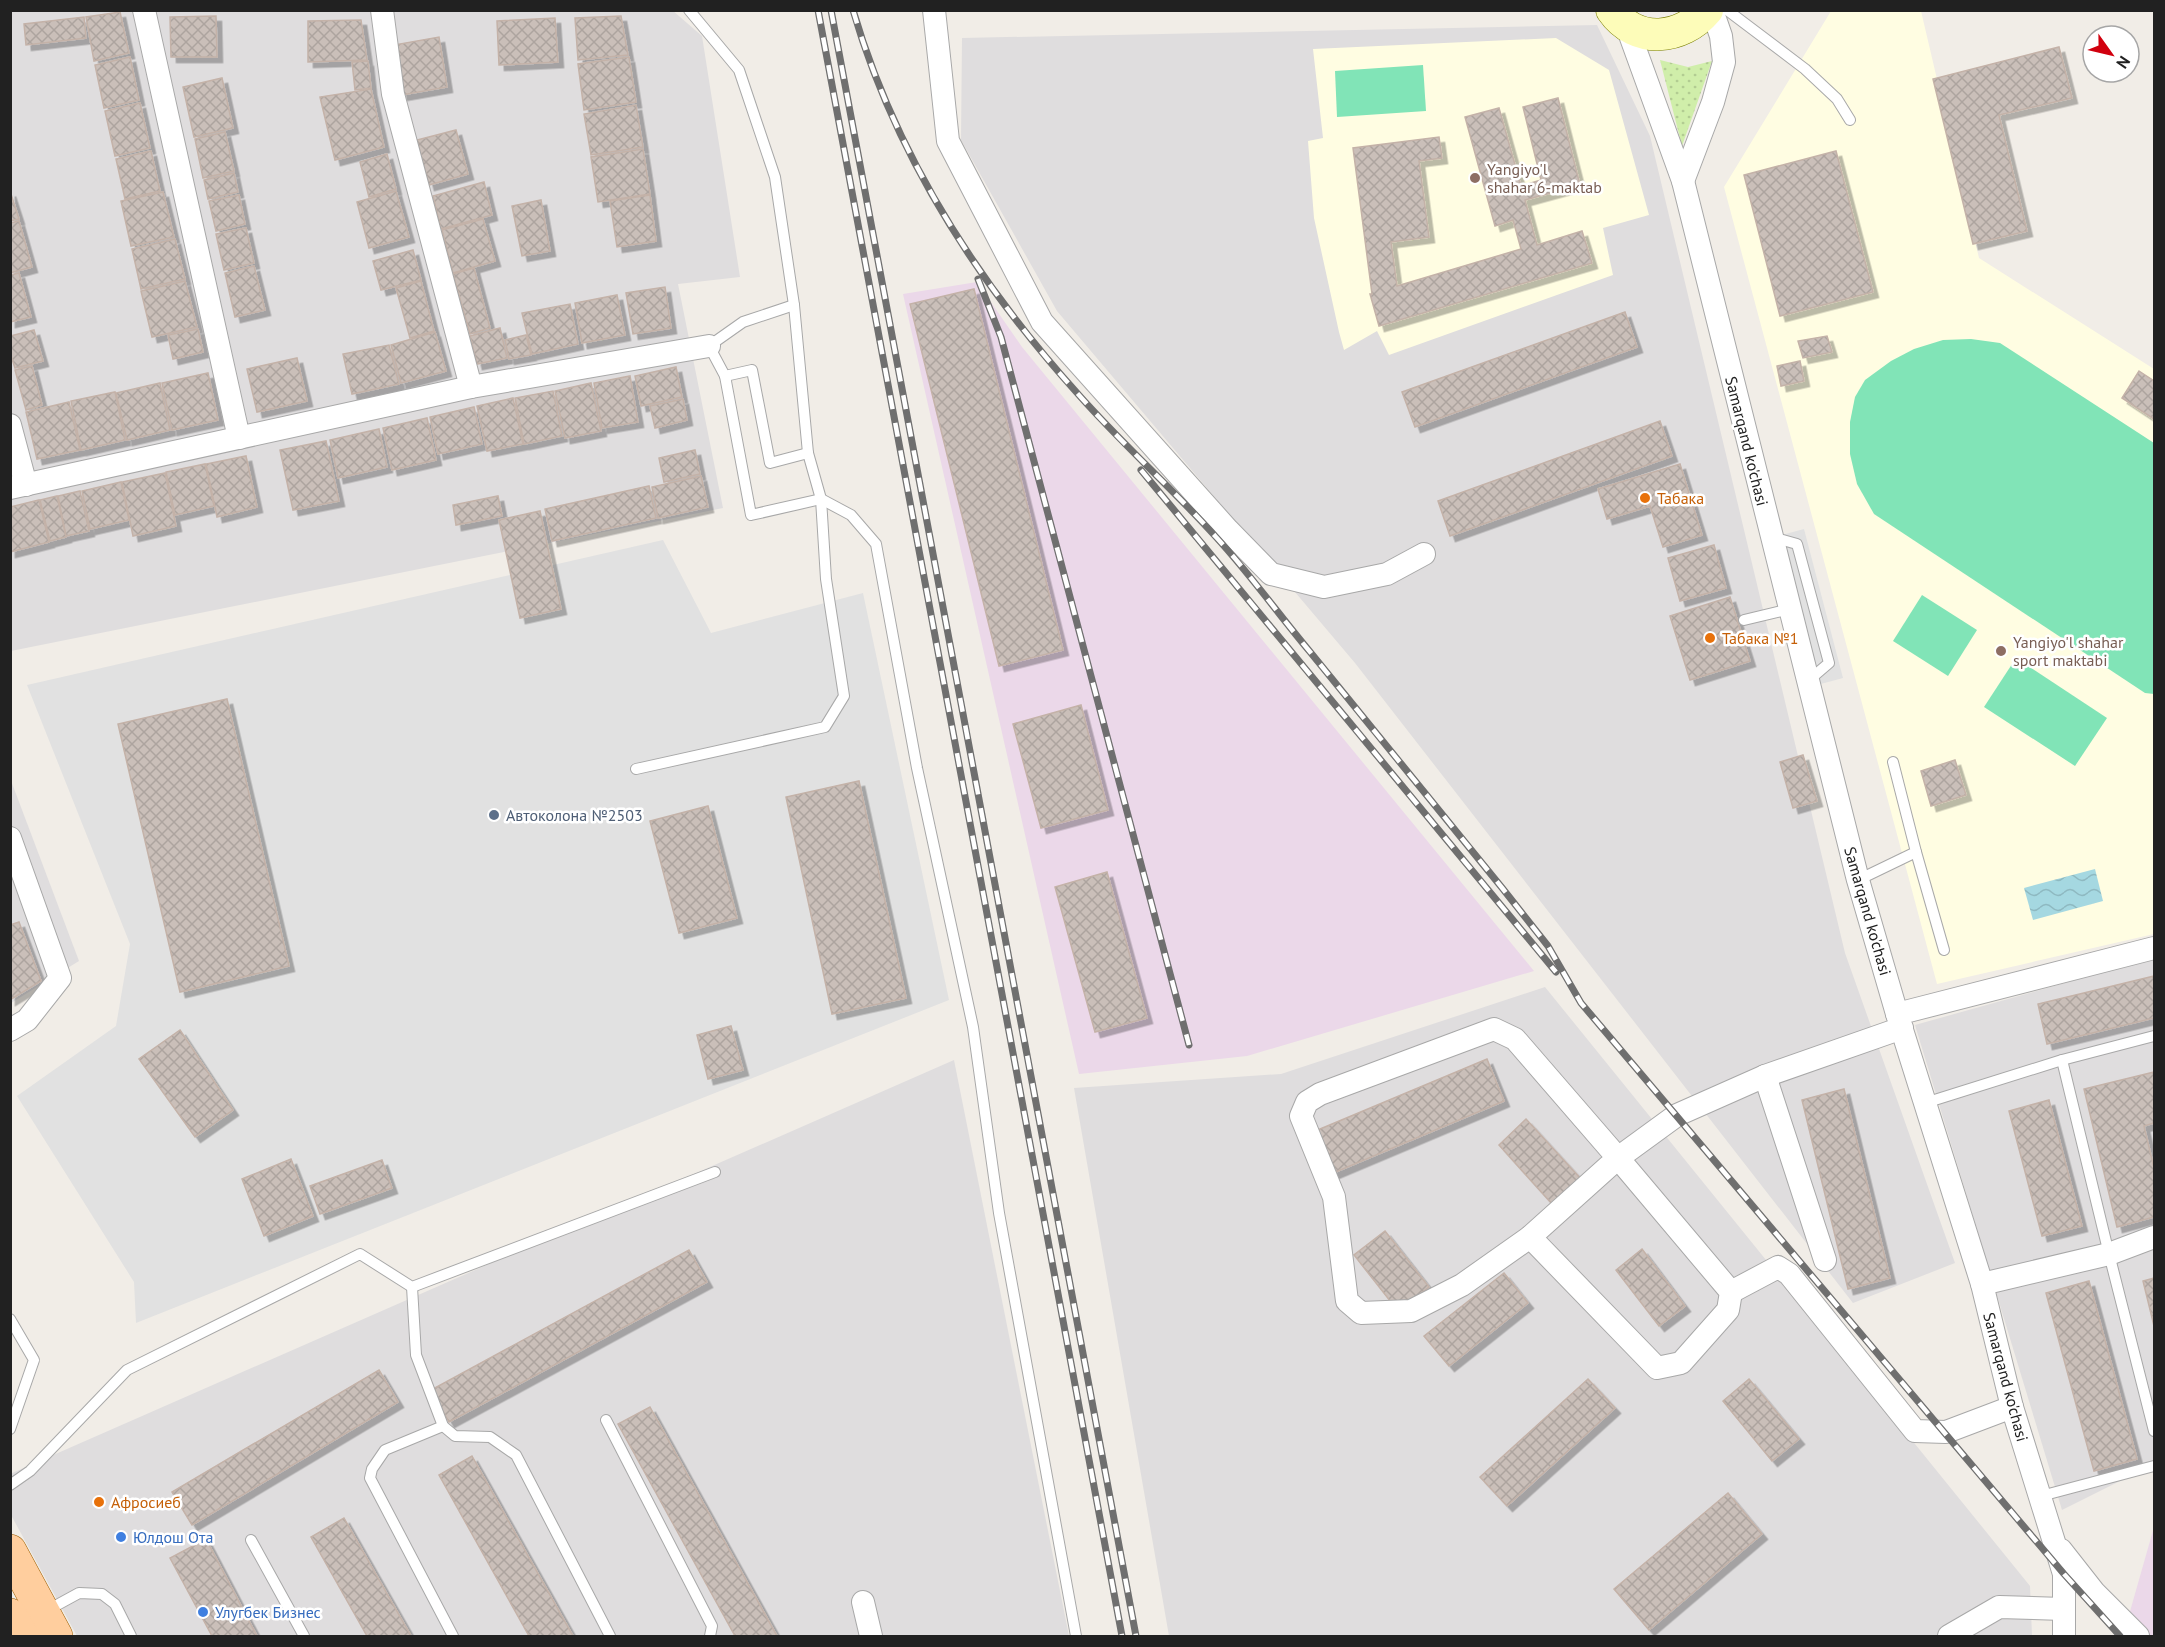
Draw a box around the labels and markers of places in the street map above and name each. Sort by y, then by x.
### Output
place label: Yangiyo'l shahar 6-maktab [1487,159,1602,197]
marker: Yangiyo'l shahar 6-maktab [1468,171,1482,185]
place label: Табака [1657,488,1704,508]
marker: Табака [1638,491,1652,505]
place label: Табака №1 [1722,628,1799,648]
marker: Табака №1 [1703,631,1717,645]
place label: Yangiyo'l shahar sport maktabi [2013,632,2124,670]
marker: Yangiyo'l shahar sport maktabi [1994,644,2008,658]
place label: Автоколона №2503 [506,805,643,825]
marker: Автоколона №2503 [487,808,501,822]
place label: Афросиеб [111,1492,181,1512]
marker: Афросиеб [92,1495,106,1509]
place label: Юлдош Ота [133,1527,213,1547]
marker: Юлдош Ота [114,1530,128,1544]
place label: Улугбек Бизнес [215,1602,321,1622]
marker: Улугбек Бизнес [196,1605,210,1619]

